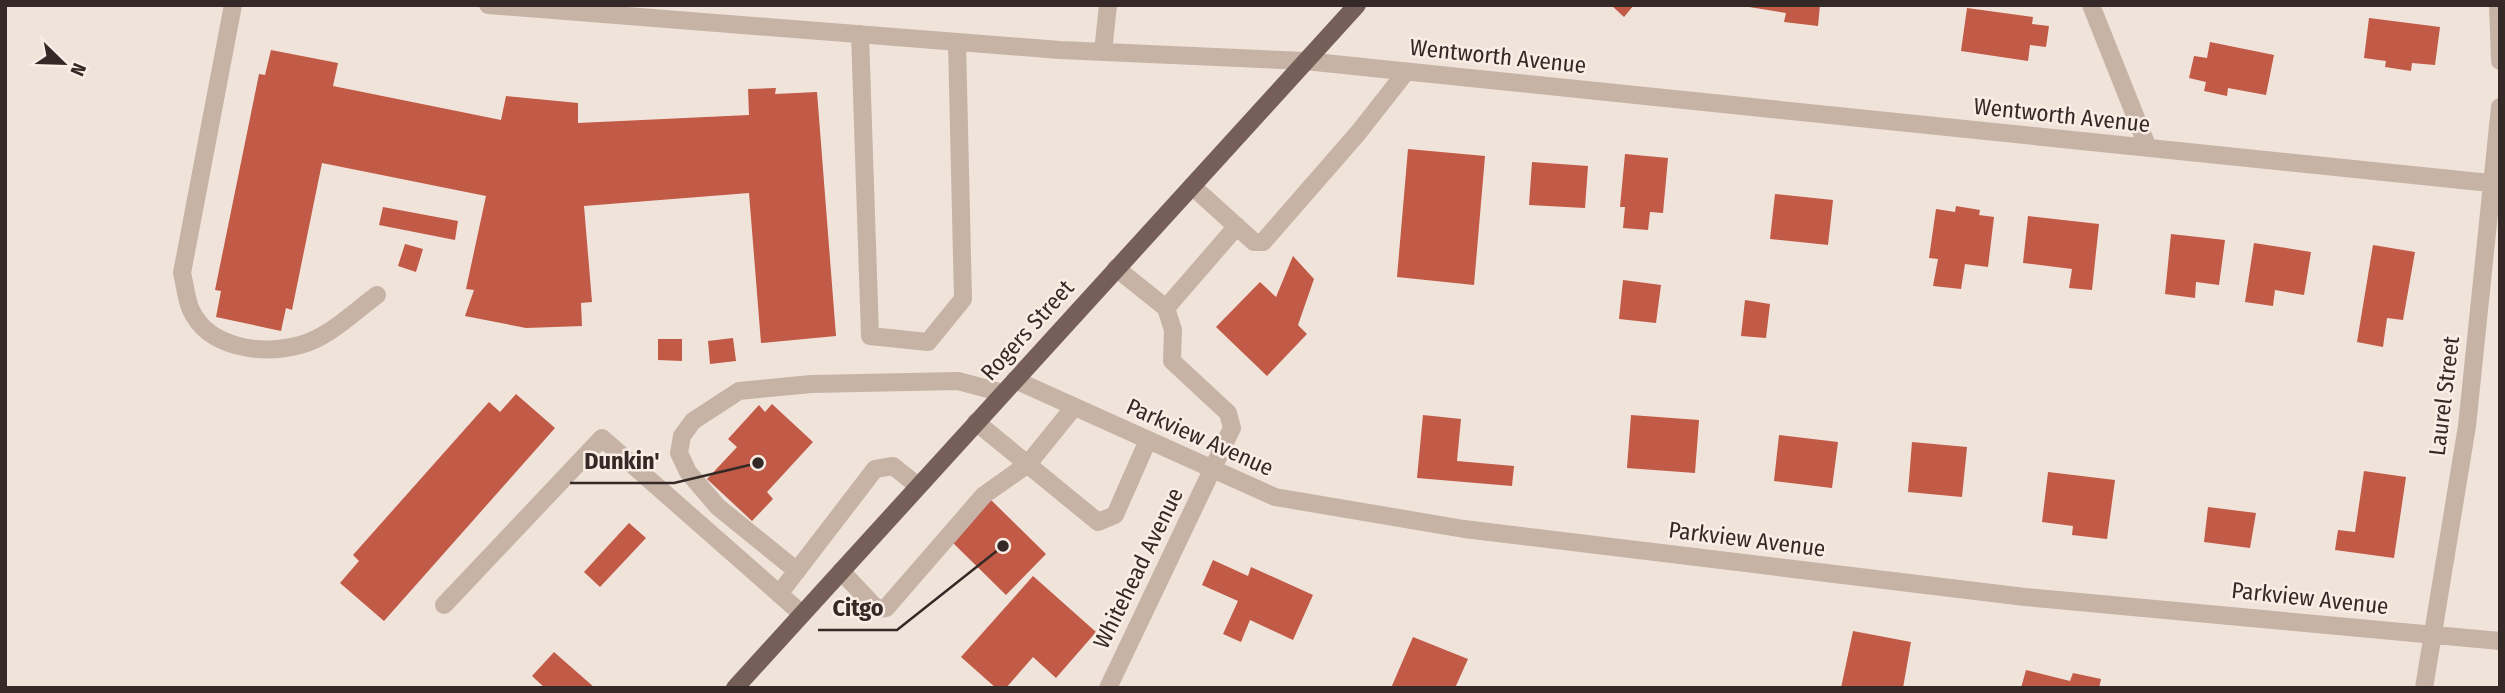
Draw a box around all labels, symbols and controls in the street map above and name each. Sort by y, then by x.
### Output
north arrow [28,28,98,98]
street label: Wentworth Avenue [1408,33,1588,79]
text: N [65,60,91,79]
street label: Wentworth Avenue [1972,92,2152,138]
street label: Rogers Street [975,274,1080,386]
street label: Laurel Street [2423,334,2465,457]
street label: Parkview Avenue [1122,392,1278,482]
callout: Dunkin' [570,438,674,483]
text: Dunkin' [584,447,660,475]
street label: Whitehead Avenue [1087,483,1189,653]
street label: Parkview Avenue [1667,515,1827,563]
street label: Parkview Avenue [2230,576,2390,620]
callout: Citgo [818,585,897,630]
text: Citgo [832,594,884,622]

